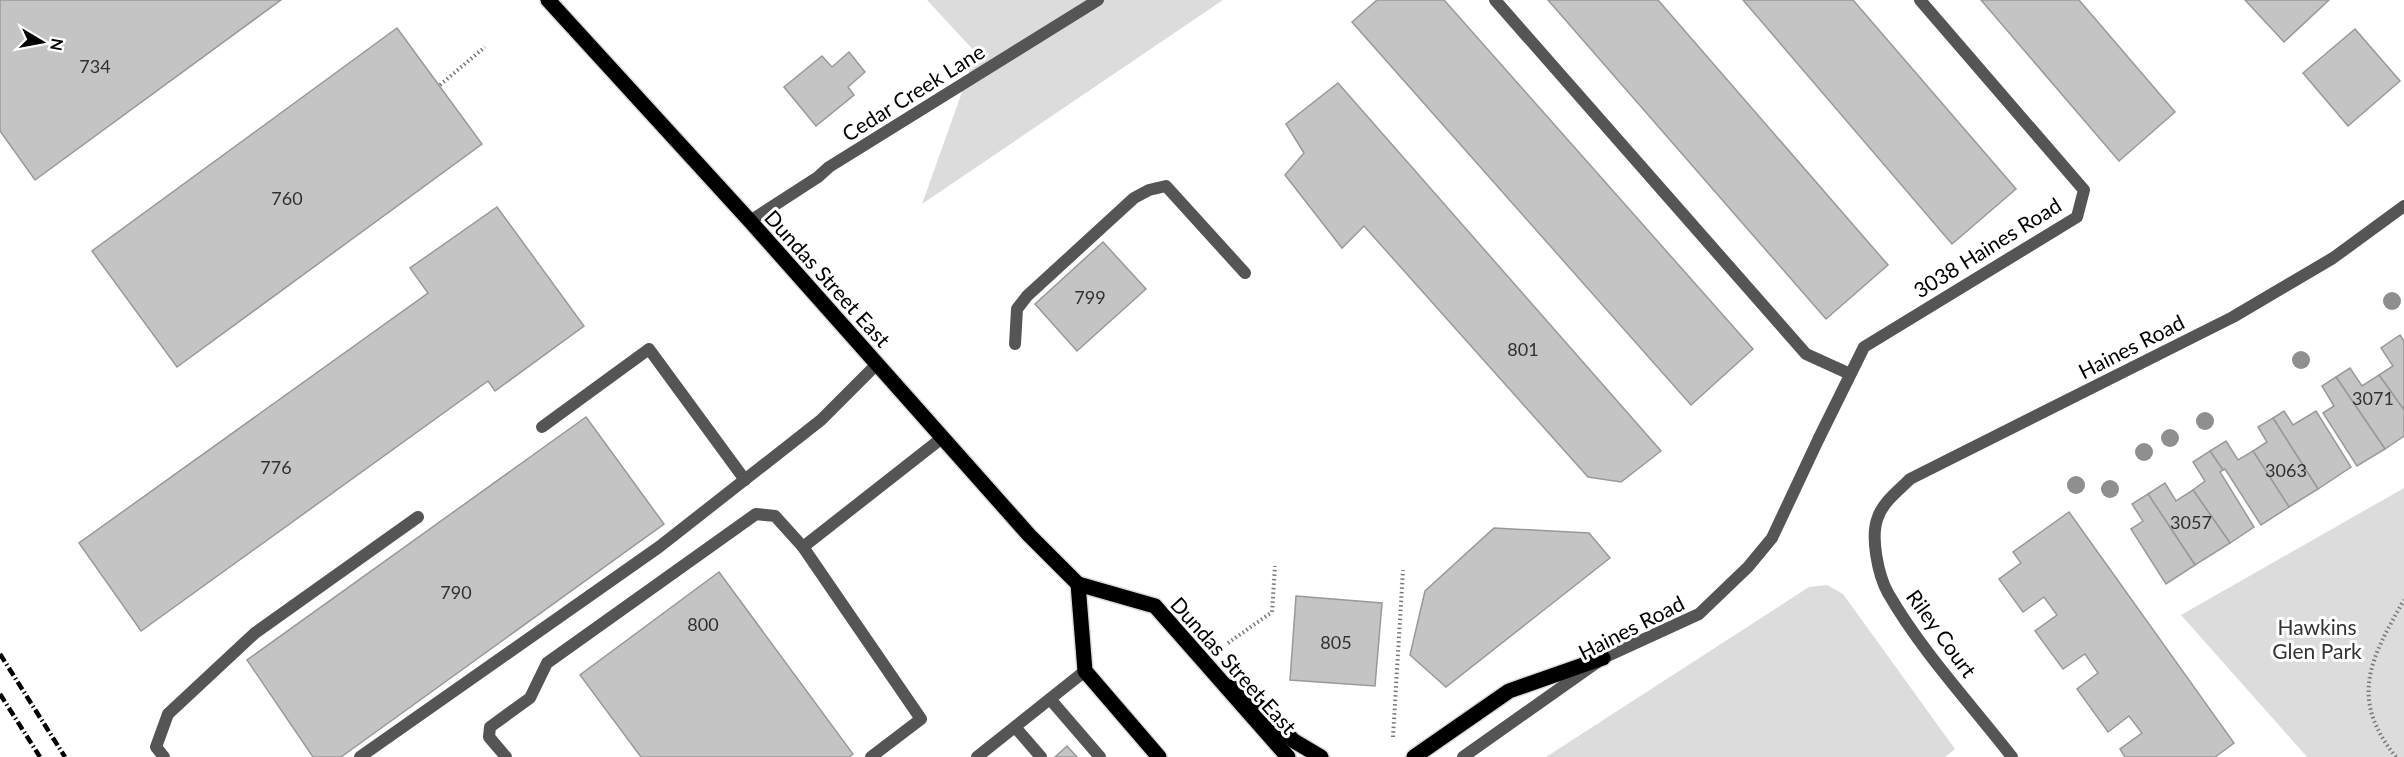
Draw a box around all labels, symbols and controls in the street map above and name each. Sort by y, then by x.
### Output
north arrow [12,12,72,72]
text: N [47,37,68,52]
street label: Cedar Creek Lane [837,38,989,146]
house number: 734 [79,55,111,77]
house number: 760 [271,187,303,209]
street label: 3038 Haines Road [1909,192,2065,302]
street label: Dundas Street East [760,204,896,352]
house number: 799 [1074,286,1106,308]
street label: Haines Road [2074,309,2188,383]
house number: 801 [1507,338,1539,360]
house number: 3071 [2352,387,2394,409]
house number: 776 [260,456,292,478]
house number: 3063 [2265,459,2307,481]
house number: 3057 [2170,511,2212,533]
house number: 790 [440,581,472,603]
street label: Riley Court [1902,584,1982,682]
street label: Haines Road [1574,590,1688,664]
street label: Dundas Street East [1166,591,1302,739]
house number: 800 [687,613,719,635]
park label: Hawkins Glen Park [2272,614,2362,663]
house number: 805 [1320,631,1352,653]

